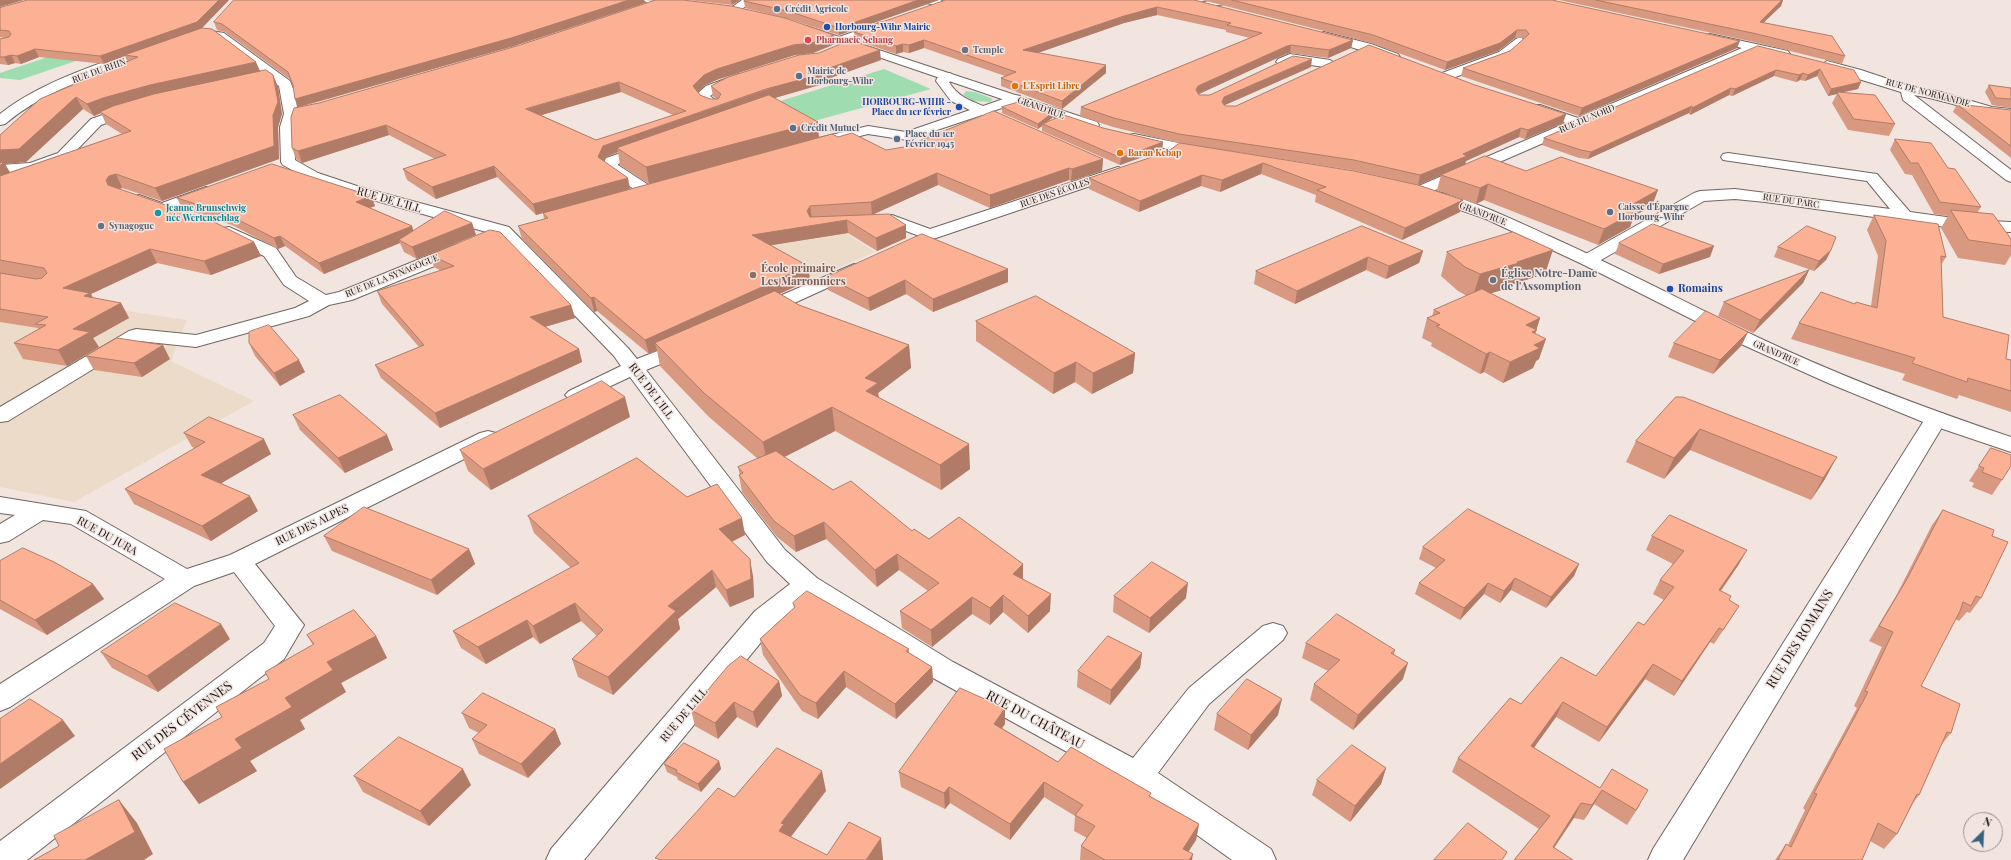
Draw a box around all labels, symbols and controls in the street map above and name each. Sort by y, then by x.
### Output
marker: Crédit Agricole [772,4,782,14]
place label: Crédit Agricole [785,4,848,14]
marker: Horbourg-Wihr Mairie [822,22,832,32]
place label: Horbourg-Wihr Mairie [835,22,931,32]
marker: Pharmacie Schang [803,35,813,45]
place label: Pharmacie Schang [816,35,893,45]
marker: Temple [960,45,970,55]
place label: Temple [973,45,1004,55]
street label: RUE DU RHIN [71,56,127,86]
place label: Mairie de Horbourg-Wihr [807,66,873,87]
marker: Mairie de Horbourg-Wihr [794,71,804,81]
street label: RUE DE NORMANDIE [1885,77,1971,109]
marker: L'Esprit Libre [1010,81,1020,91]
place label: L'Esprit Libre [1023,81,1080,91]
street label: GRAND'RUE [1016,95,1066,121]
place label: HORBOURG-WIHR - Place du 1er février [862,97,951,118]
marker: HORBOURG-WIHR - Place du 1er février [954,102,964,112]
street label: RUE DU NORD [1557,102,1617,136]
marker: Crédit Mutuel [788,123,798,133]
place label: Crédit Mutuel [801,123,859,133]
place label: Place du 1er Février 1945 [905,129,954,150]
marker: Place du 1er Février 1945 [892,134,902,144]
marker: Baran Kebap [1115,148,1125,158]
place label: Baran Kebap [1128,148,1181,158]
street label: RUE DES ÉCOLES [1019,176,1091,210]
street label: RUE DE L'ILL [355,184,423,216]
street label: RUE DU PARC [1762,192,1820,210]
street label: GRAND'RUE [1458,200,1508,228]
place label: Caisse d'Épargne Horbourg-Wihr [1618,202,1689,223]
place label: Jeanne Brunschwig née Wertenschlag [166,203,246,224]
marker: Caisse d'Épargne Horbourg-Wihr [1605,207,1615,217]
marker: Jeanne Brunschwig née Wertenschlag [153,208,163,218]
marker: Synagogue [96,221,106,231]
place label: Synagogue [109,221,154,231]
street label: RUE DE LA SYNAGOGUE [344,252,440,300]
place label: École primaire Les Marronniers [761,262,846,288]
place label: Église Notre-Dame de l'Assomption [1501,267,1597,293]
marker: École primaire Les Marronniers [748,270,758,280]
marker: Église Notre-Dame de l'Assomption [1488,275,1498,285]
place label: Romains [1678,282,1723,296]
marker: Romains [1665,284,1675,294]
street label: GRAND'RUE [1751,338,1801,368]
street label: RUE DE L'ILL [626,360,676,422]
street label: RUE DES ALPES [273,502,351,548]
street label: RUE DU JURA [74,514,140,558]
street label: RUE DES ROMAINS [1763,587,1837,691]
street label: RUE DES CÉVENNES [129,678,235,764]
street label: RUE DE L'ILL [658,685,710,745]
street label: RUE DU CHÂTEAU [983,687,1087,753]
north arrow [1963,812,2003,852]
text: N [1981,813,1994,830]

